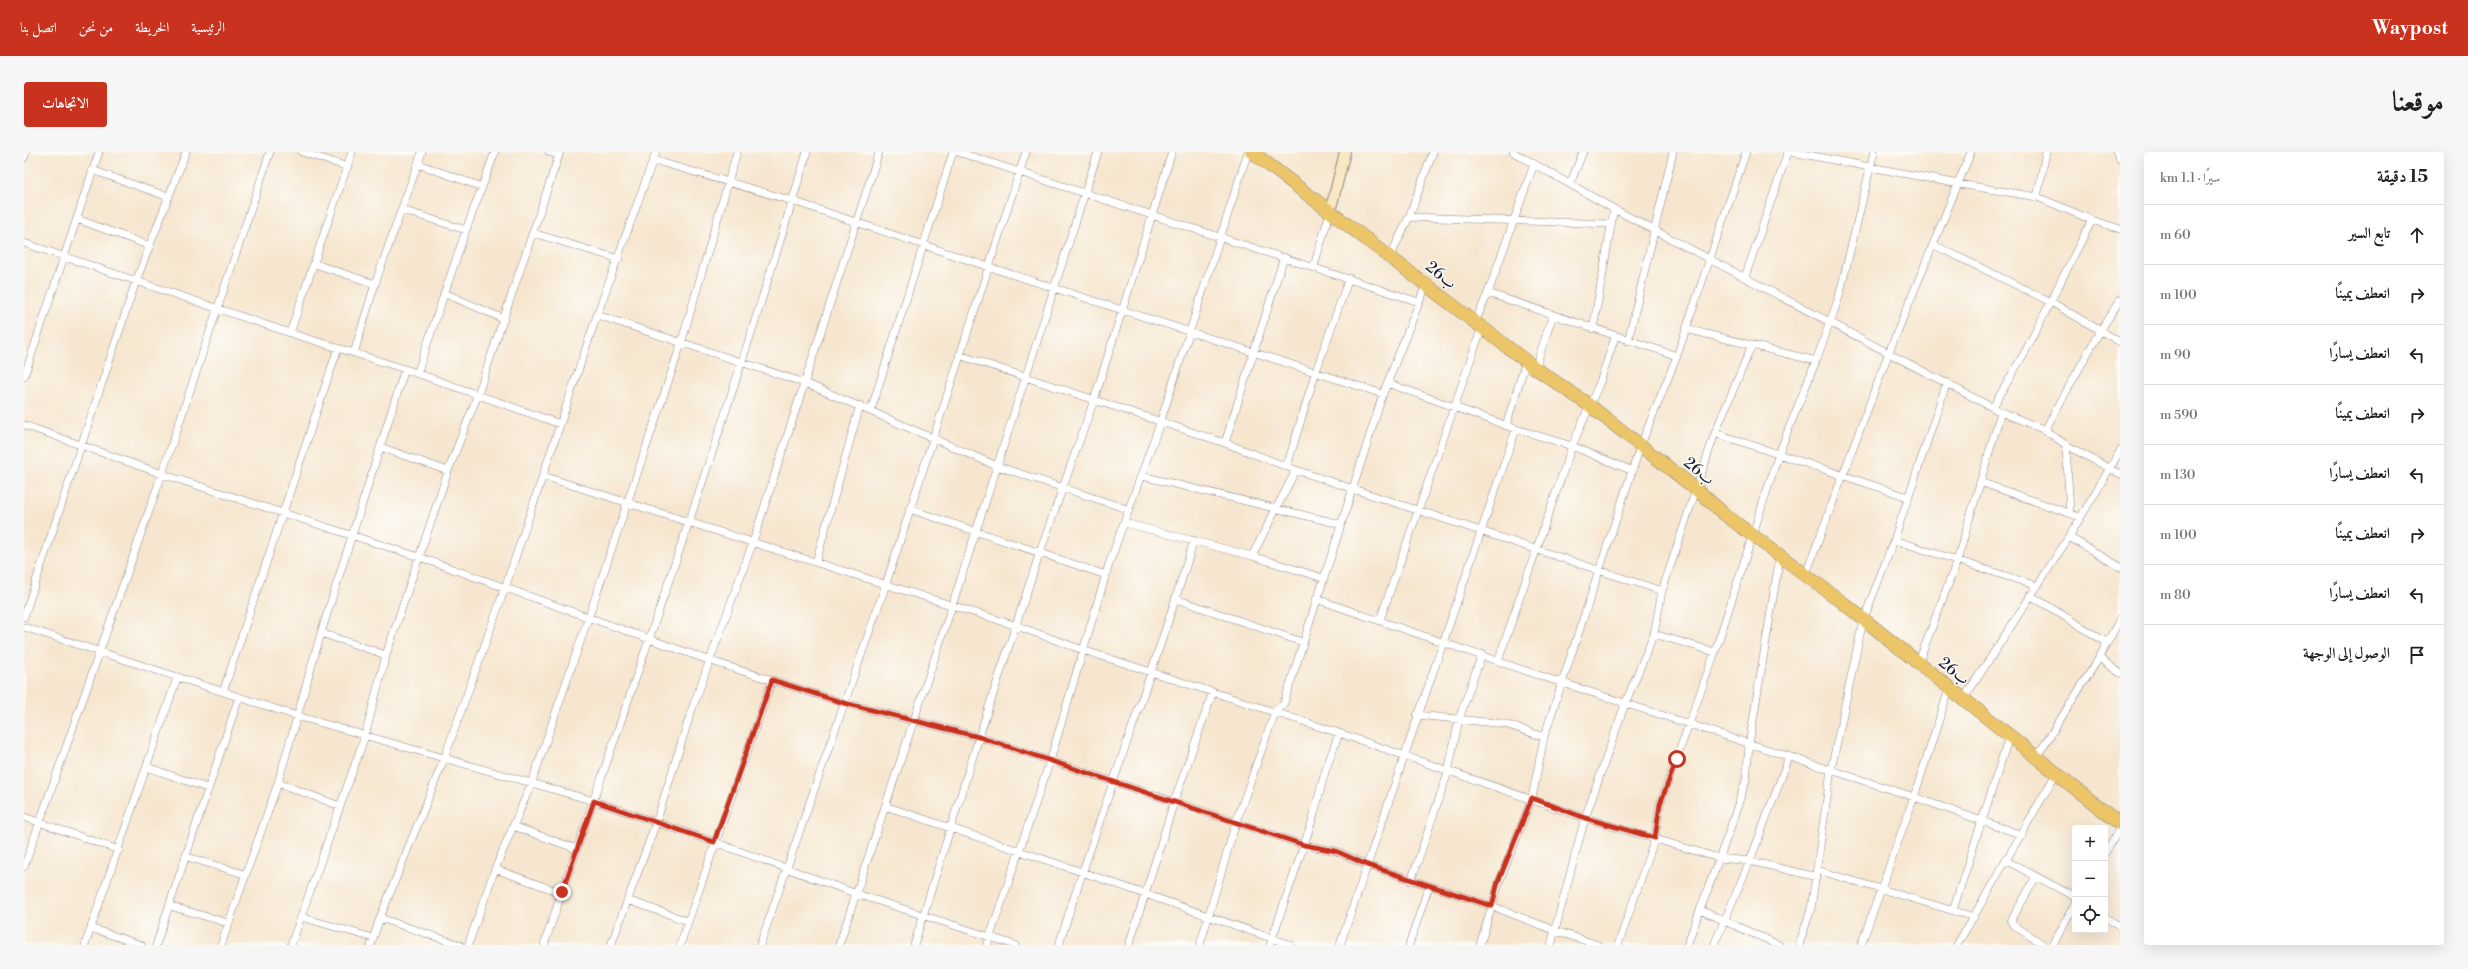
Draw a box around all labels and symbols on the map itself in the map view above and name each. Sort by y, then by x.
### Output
street label: 26ب [1422,257,1460,293]
street label: 26ب [1680,453,1718,489]
street label: 26ب [1935,653,1973,689]
route start [1668,750,1686,768]
route end [553,883,571,901]

